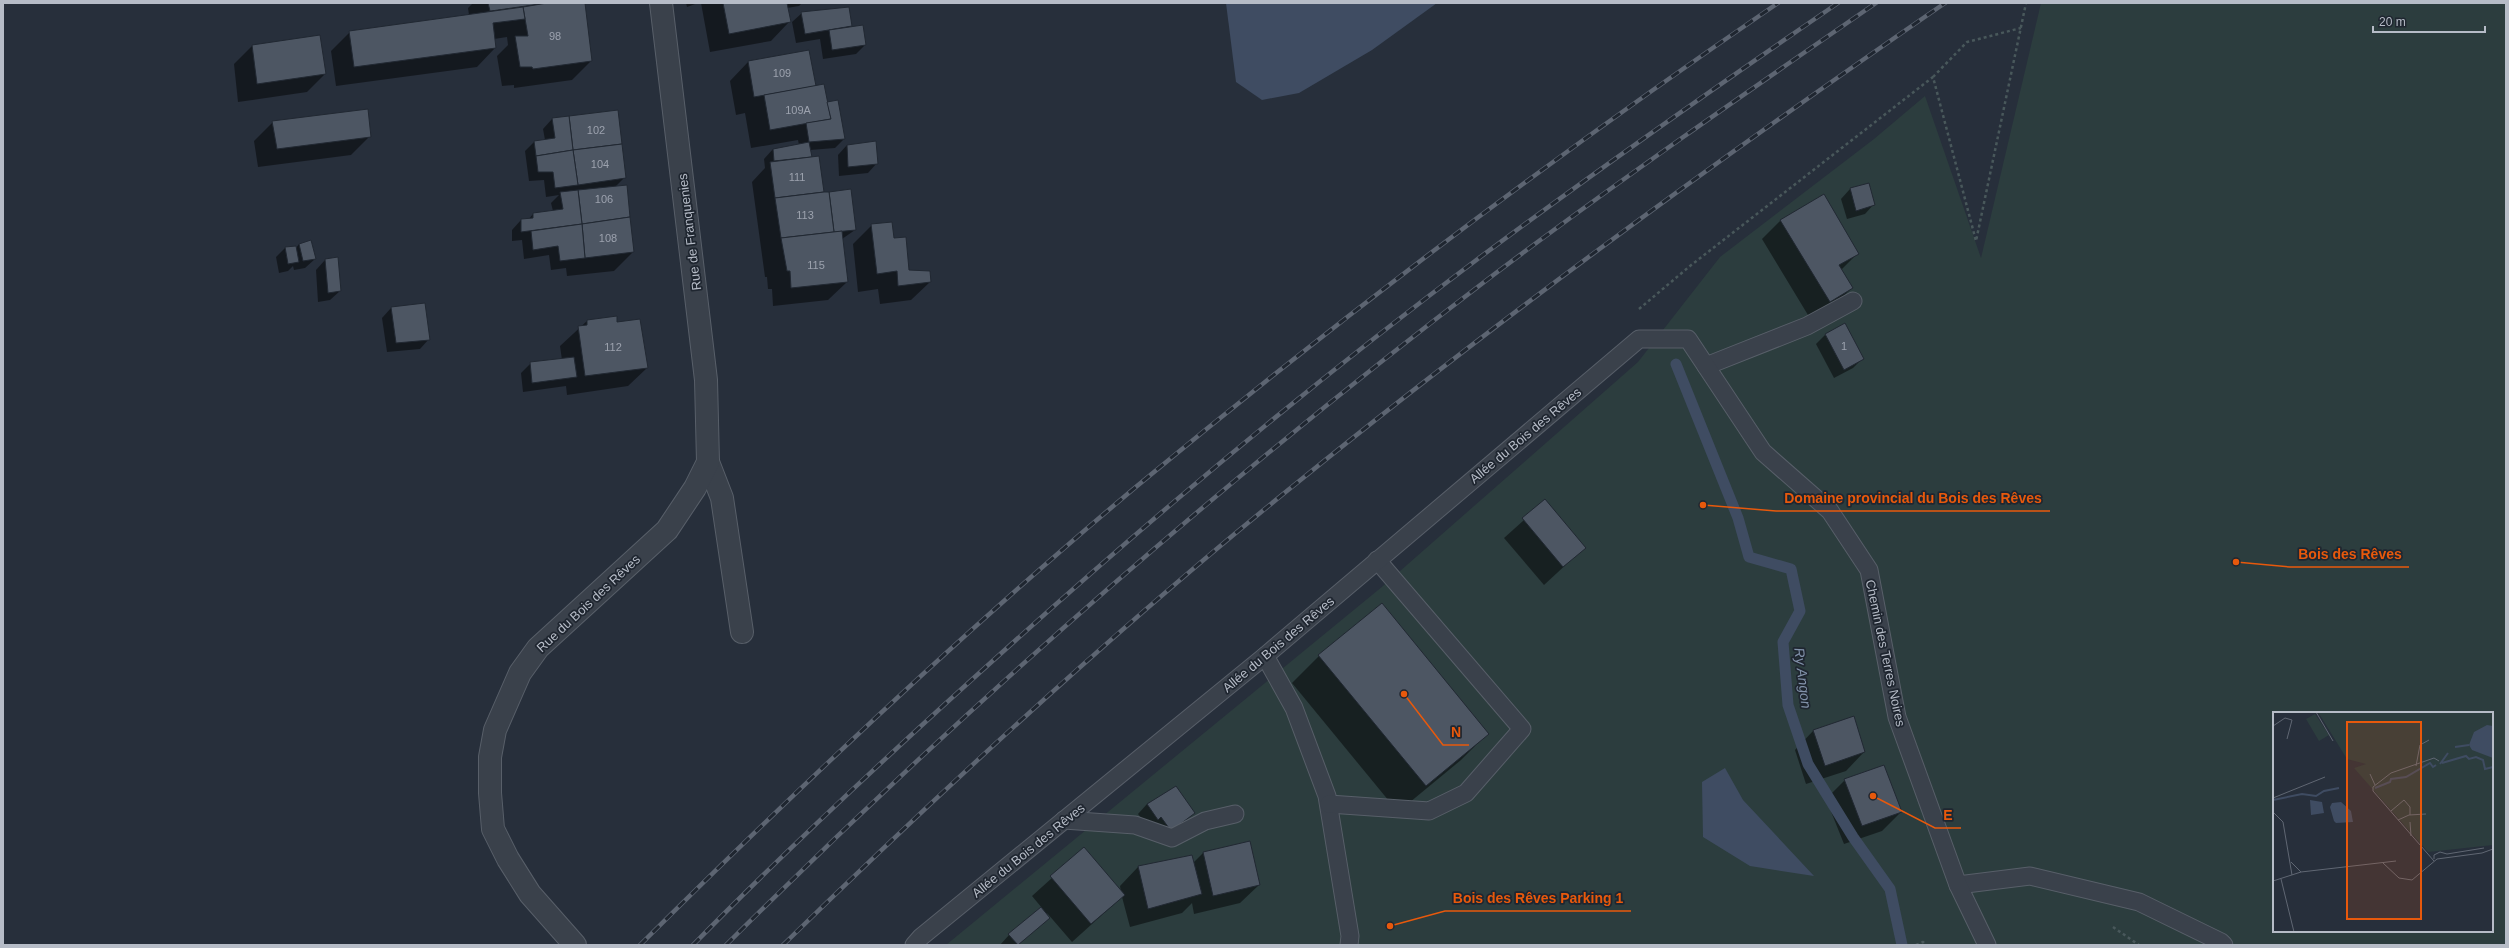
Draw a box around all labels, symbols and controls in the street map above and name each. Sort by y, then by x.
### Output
scale bar [2373,8,2485,34]
text: 20 m [2379,15,2406,29]
house number: 98 [549,30,561,42]
house number: 109 [773,67,791,79]
house number: 109A [785,104,812,116]
house number: 102 [587,124,605,136]
house number: 104 [591,158,609,170]
house number: 111 [789,171,805,183]
street label: Rue de Franquenies [675,172,704,291]
house number: 106 [595,193,613,205]
house number: 113 [796,209,814,221]
house number: 108 [599,232,617,244]
house number: 115 [807,259,825,271]
house number: 1 [1841,340,1847,352]
house number: 112 [604,341,622,353]
street label: Allée du Bois des Rêves [1467,384,1584,486]
callout: Domaine provincial du Bois des Rêves [1776,485,2050,511]
text: Domaine provincial du Bois des Rêves [1784,490,2042,506]
callout: Bois des Rêves [2290,541,2409,567]
text: Bois des Rêves [2298,546,2402,562]
street label: Rue du Bois des Rêves [534,551,643,655]
street label: Chemin des Terres Noires [1863,578,1909,729]
street label: Allée du Bois des Rêves [1220,593,1337,695]
water label: Ry Angon [1791,647,1815,709]
inset map [2273,712,2493,932]
callout: N [1443,719,1469,745]
text: N [1451,724,1461,740]
street label: Allée du Bois des Rêves [969,800,1088,901]
callout: E [1935,802,1961,828]
text: E [1943,807,1953,823]
callout: Bois des Rêves Parking 1 [1445,885,1631,911]
text: Bois des Rêves Parking 1 [1453,890,1623,906]

